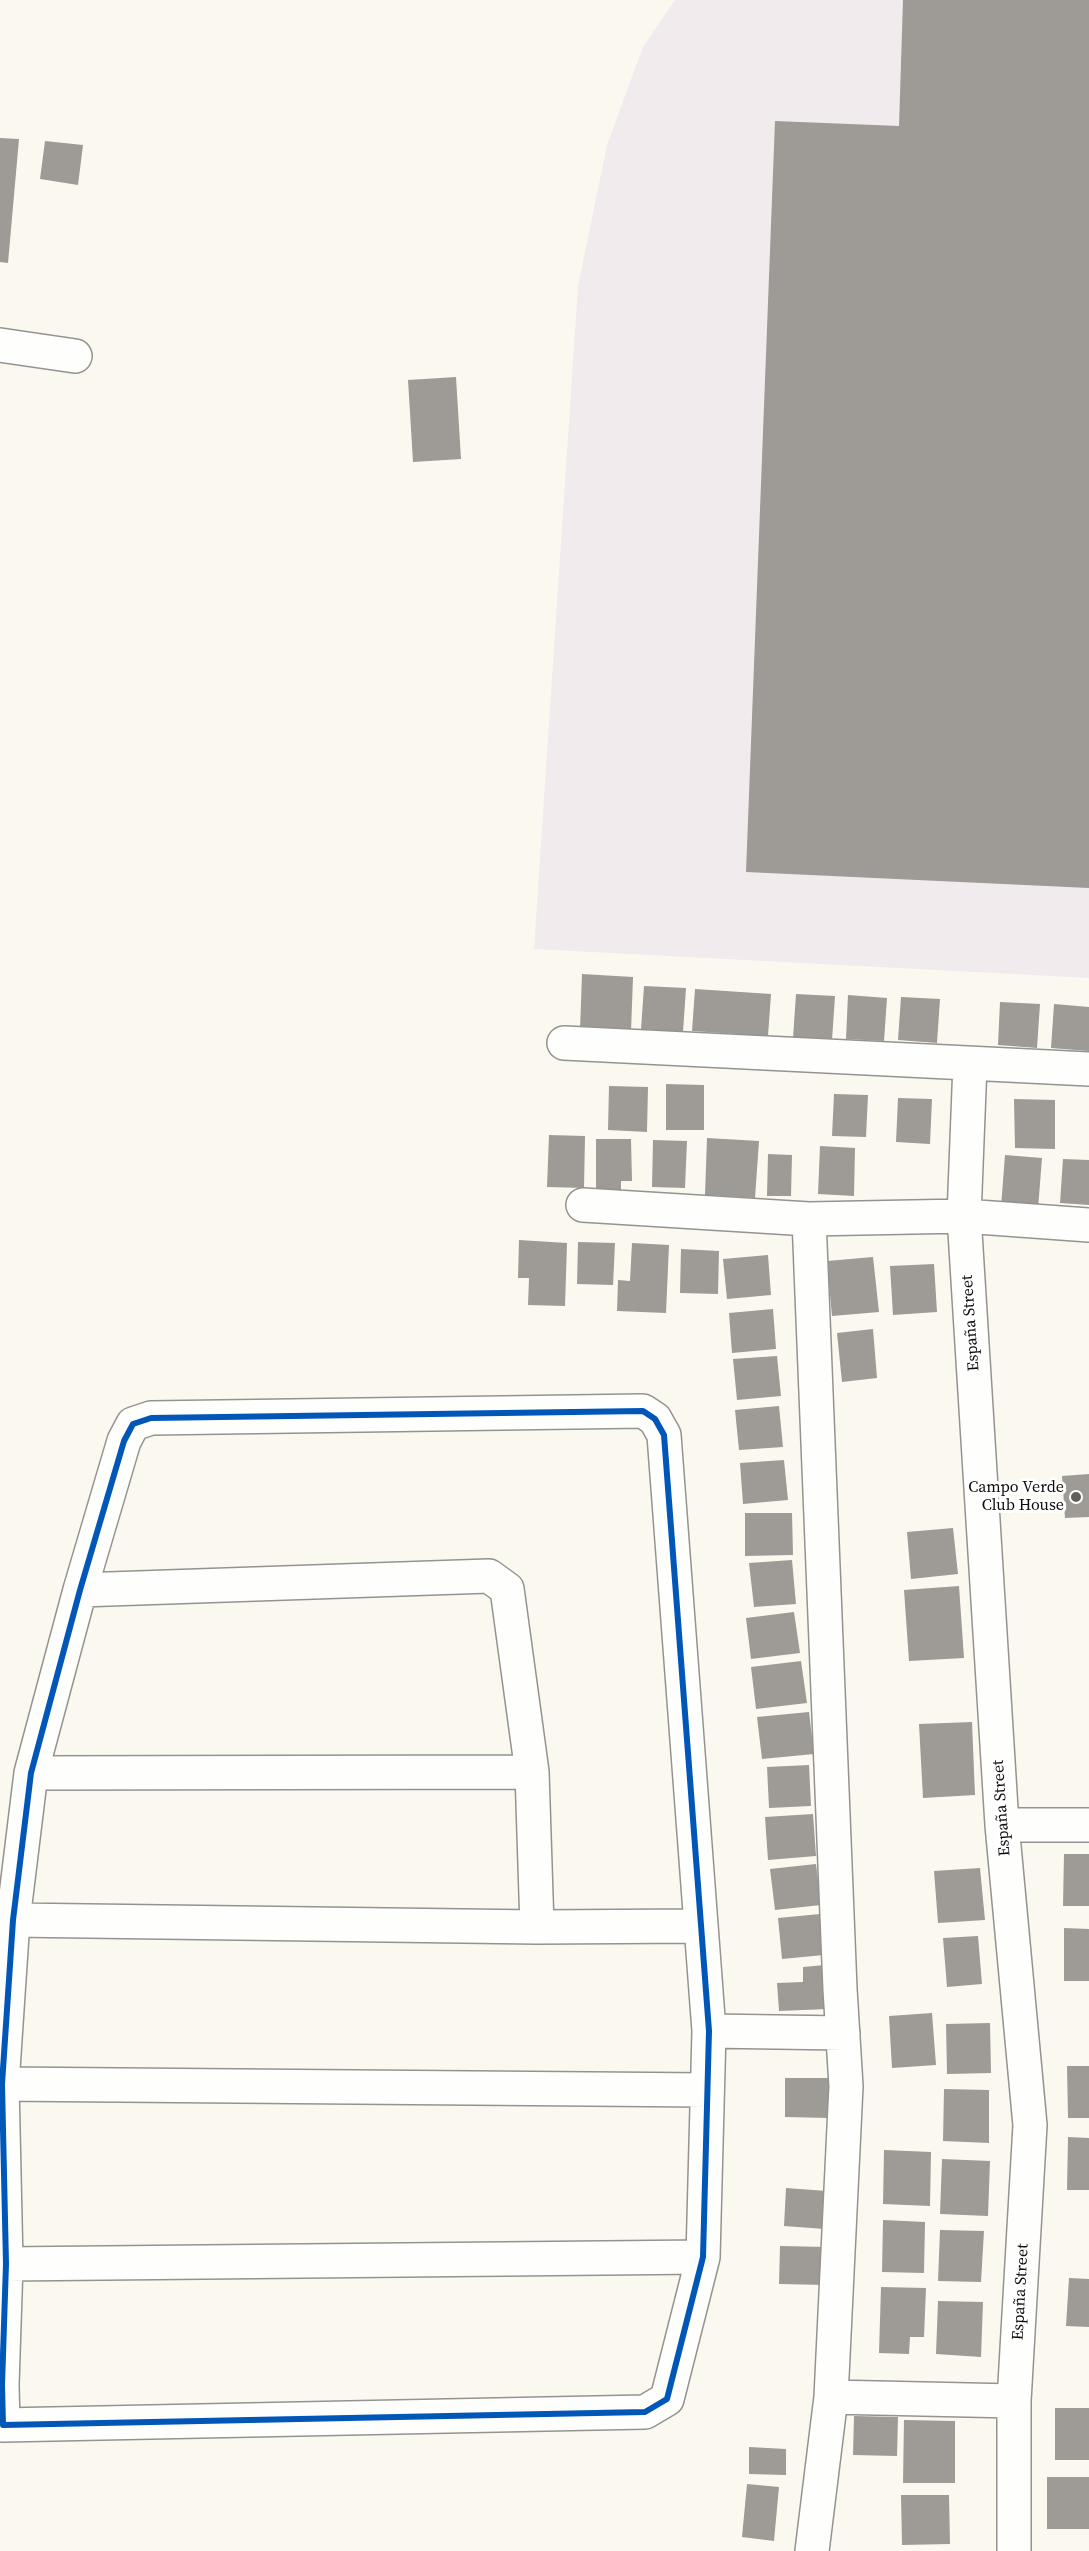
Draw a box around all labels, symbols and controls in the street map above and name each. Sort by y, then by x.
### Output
street label: España Street [958,1274,984,1372]
place label: Campo Verde Club House [968,1478,1064,1516]
marker: Campo Verde Club House [1069,1490,1083,1504]
street label: España Street [989,1759,1015,1857]
street label: España Street [1009,2243,1033,2341]

